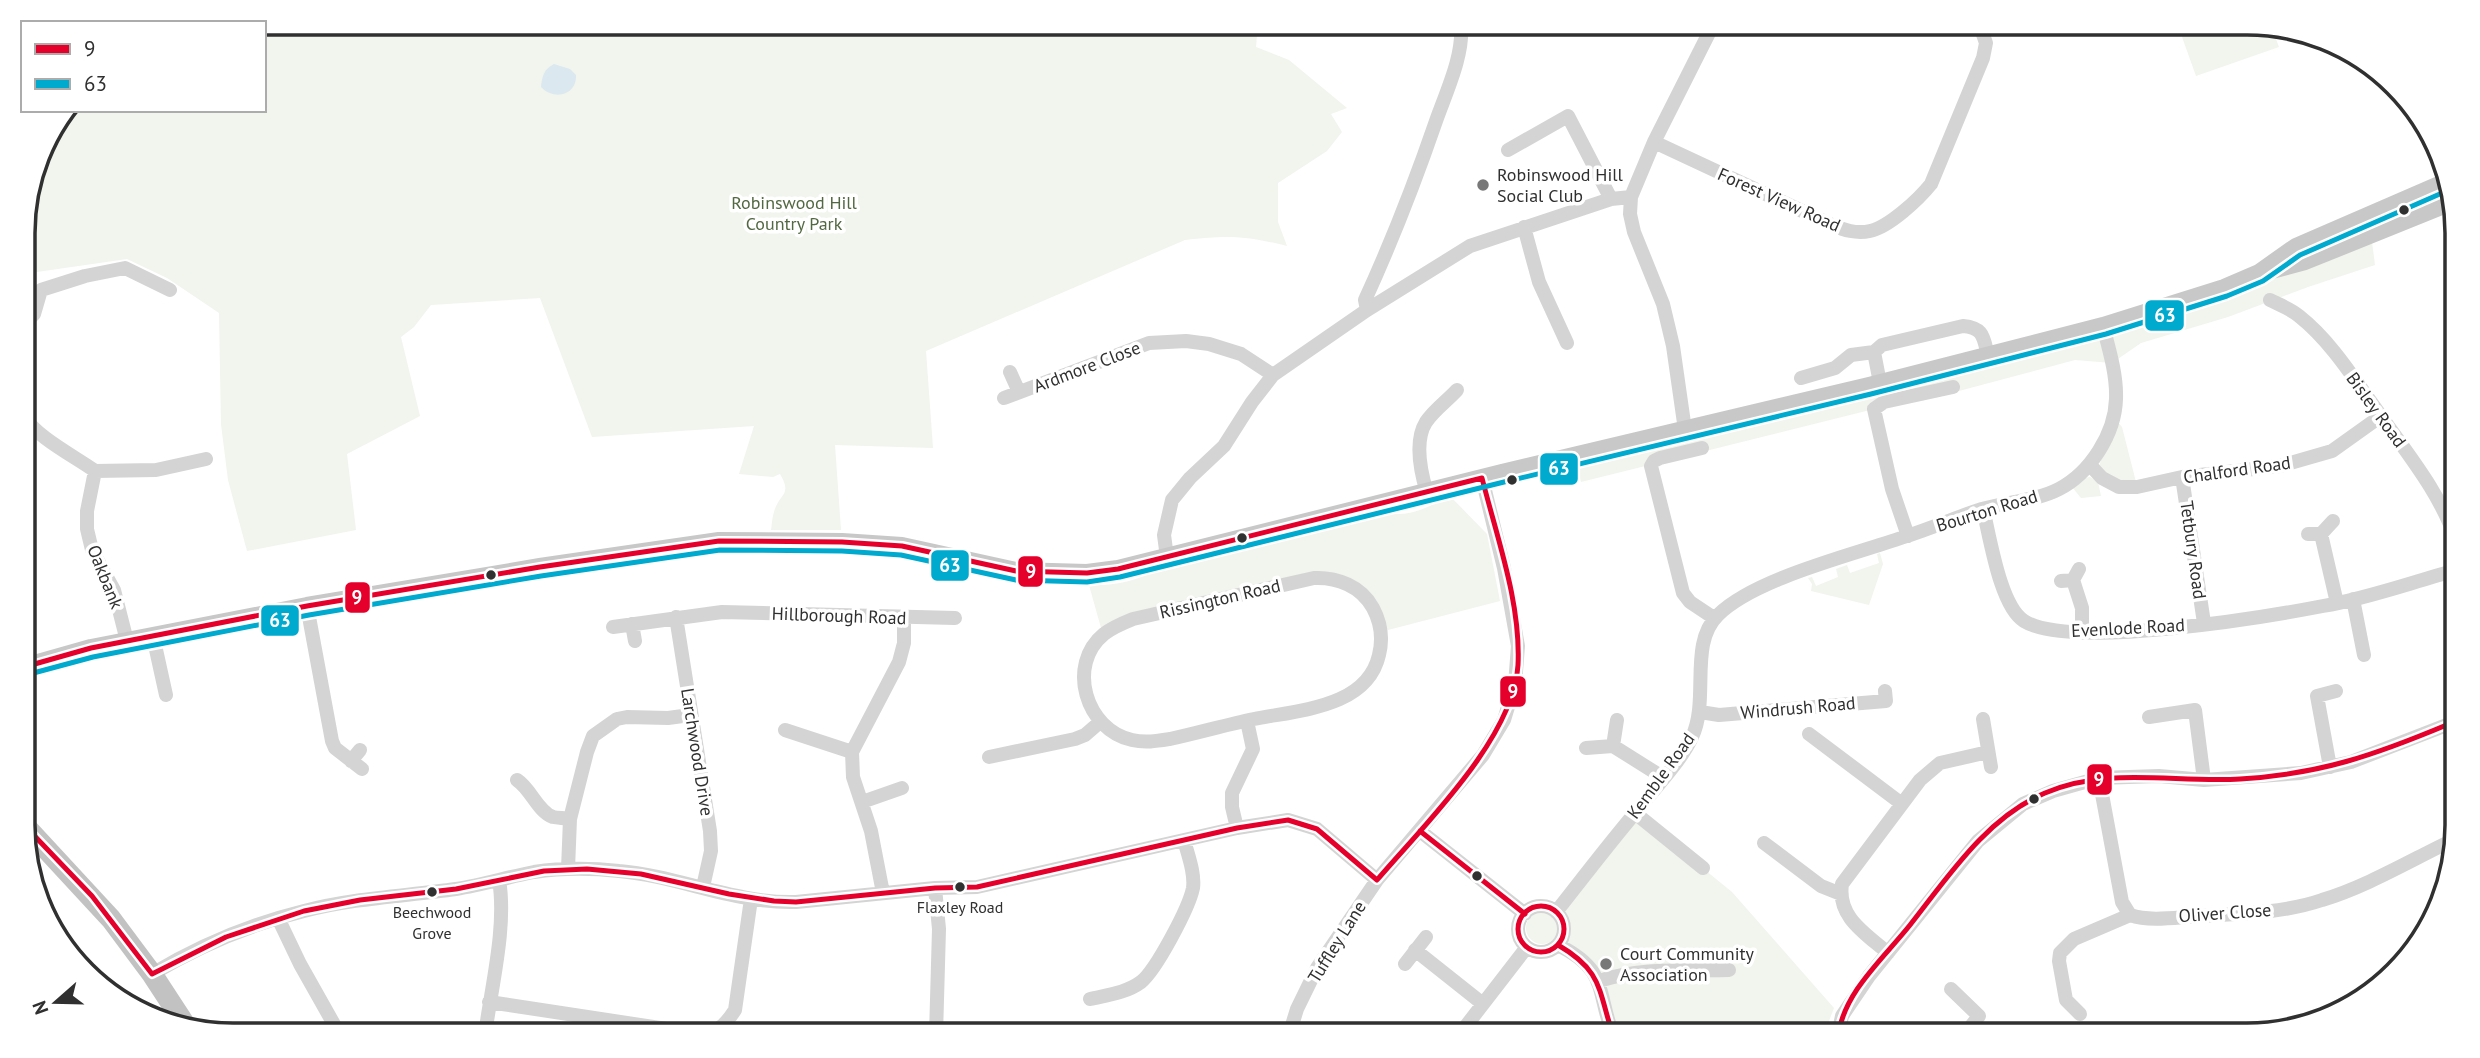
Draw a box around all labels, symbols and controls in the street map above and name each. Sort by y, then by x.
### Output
legend [21,21,266,112]
text: 9 [84,35,95,62]
text: 63 [84,70,107,97]
street label: Forest View Road [1714,162,1844,237]
place label: Robinswood Hill Social Club [1497,163,1623,207]
marker: Robinswood Hill Social Club [1475,177,1491,193]
park label: Robinswood Hill Country Park [731,191,858,235]
unlabelled marker [2397,203,2411,217]
line badge: 63 [2144,299,2185,332]
text: 63 [2154,303,2176,327]
street label: Ardmore Close [1030,336,1143,397]
street label: Bisley Road [2341,368,2411,452]
street label: Chalford Road [2182,451,2292,488]
line badge: 63 [1539,452,1579,486]
text: 63 [1548,456,1570,480]
unlabelled marker [1505,473,1519,487]
street label: Bourton Road [1933,484,2040,537]
street label: Tetbury Road [2175,499,2212,601]
unlabelled marker [1235,531,1249,545]
street label: Oakbank [82,541,129,613]
line badge: 63 [930,549,970,582]
text: 63 [939,553,961,577]
line badge: 9 [1017,555,1044,588]
text: 9 [1026,559,1036,583]
unlabelled marker [484,568,498,582]
street label: Rissington Road [1157,573,1283,624]
line badge: 9 [344,581,371,614]
text: 9 [352,585,362,609]
street label: Hillborough Road [771,602,907,629]
line badge: 63 [260,604,300,637]
text: 63 [269,608,291,632]
street label: Evenlode Road [2071,613,2185,642]
line badge: 9 [1499,675,1527,708]
text: 9 [1508,679,1518,703]
street label: Larchwood Drive [676,686,719,817]
street label: Windrush Road [1739,691,1856,724]
street label: Kemble Road [1622,728,1700,823]
line badge: 9 [2086,763,2113,796]
text: 9 [2094,767,2104,791]
unlabelled marker [2027,792,2041,806]
unlabelled marker [1470,869,1484,883]
marker: Flaxley Road [953,880,967,894]
marker: Beechwood Grove [425,885,439,899]
place label: Flaxley Road [917,897,1003,917]
street label: Tuffley Lane [1302,897,1371,987]
street label: Oliver Close [2178,898,2272,927]
place label: Beechwood Grove [393,902,471,943]
place label: Court Community Association [1620,942,1755,986]
marker: Court Community Association [1598,956,1614,972]
north arrow [21,967,91,1037]
text: N [27,998,53,1018]

